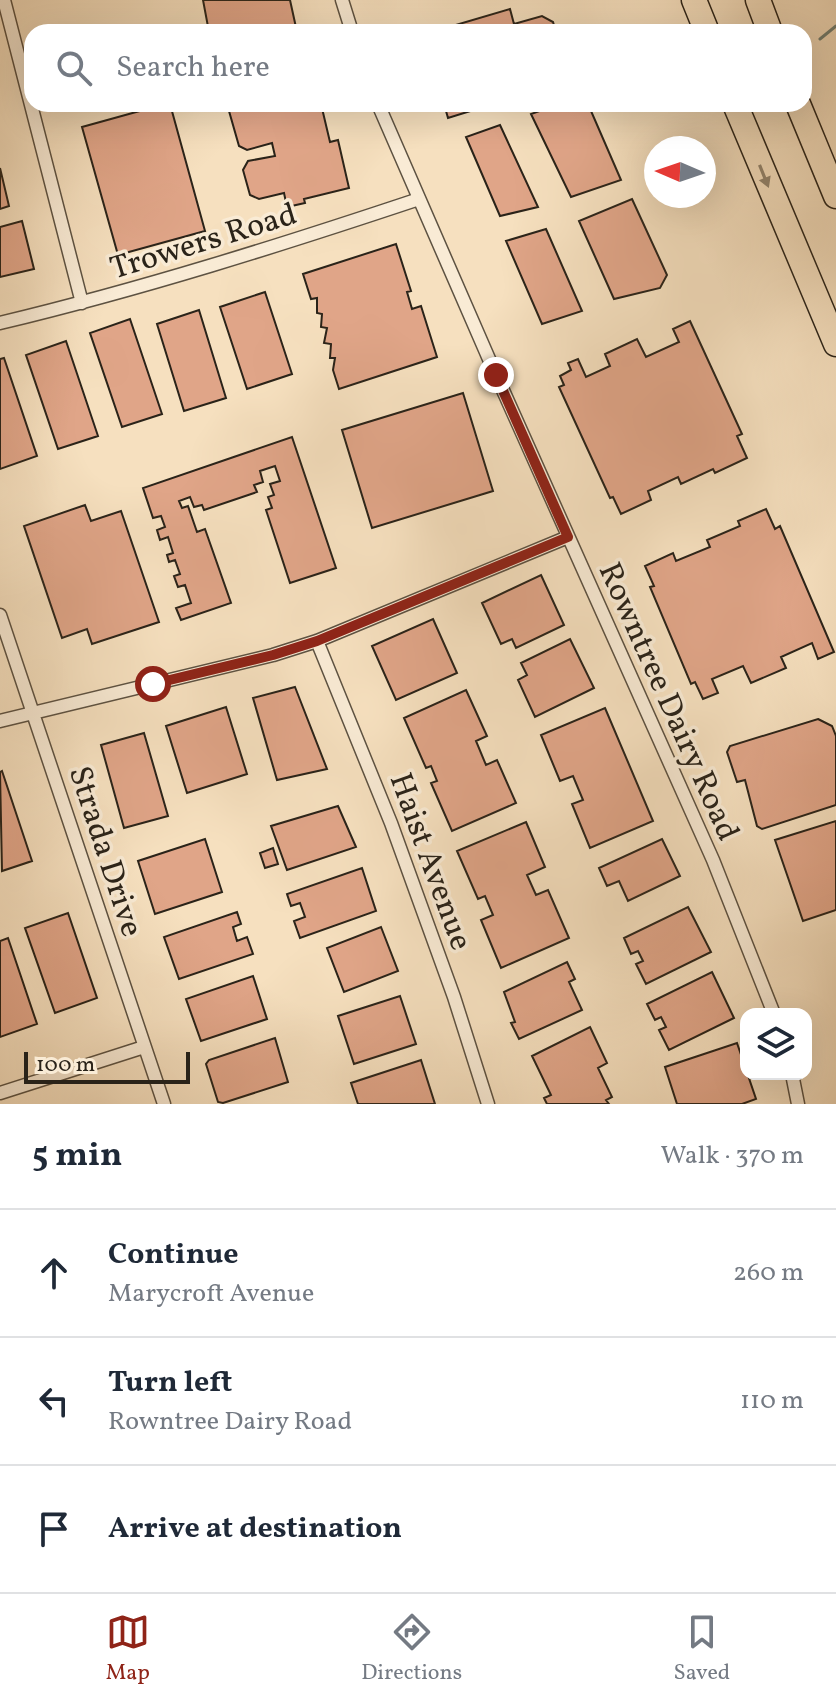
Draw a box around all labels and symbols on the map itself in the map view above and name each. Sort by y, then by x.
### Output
north arrow [644,136,716,208]
one-way arrow [758,164,771,188]
street label: Trowers Road [105,194,303,292]
route end [478,357,514,393]
street label: Rowntree Dairy Road [586,556,748,848]
route start [135,666,171,702]
street label: Strada Drive [56,761,152,943]
street label: Haist Avenue [377,767,482,957]
scale bar [24,1048,190,1084]

